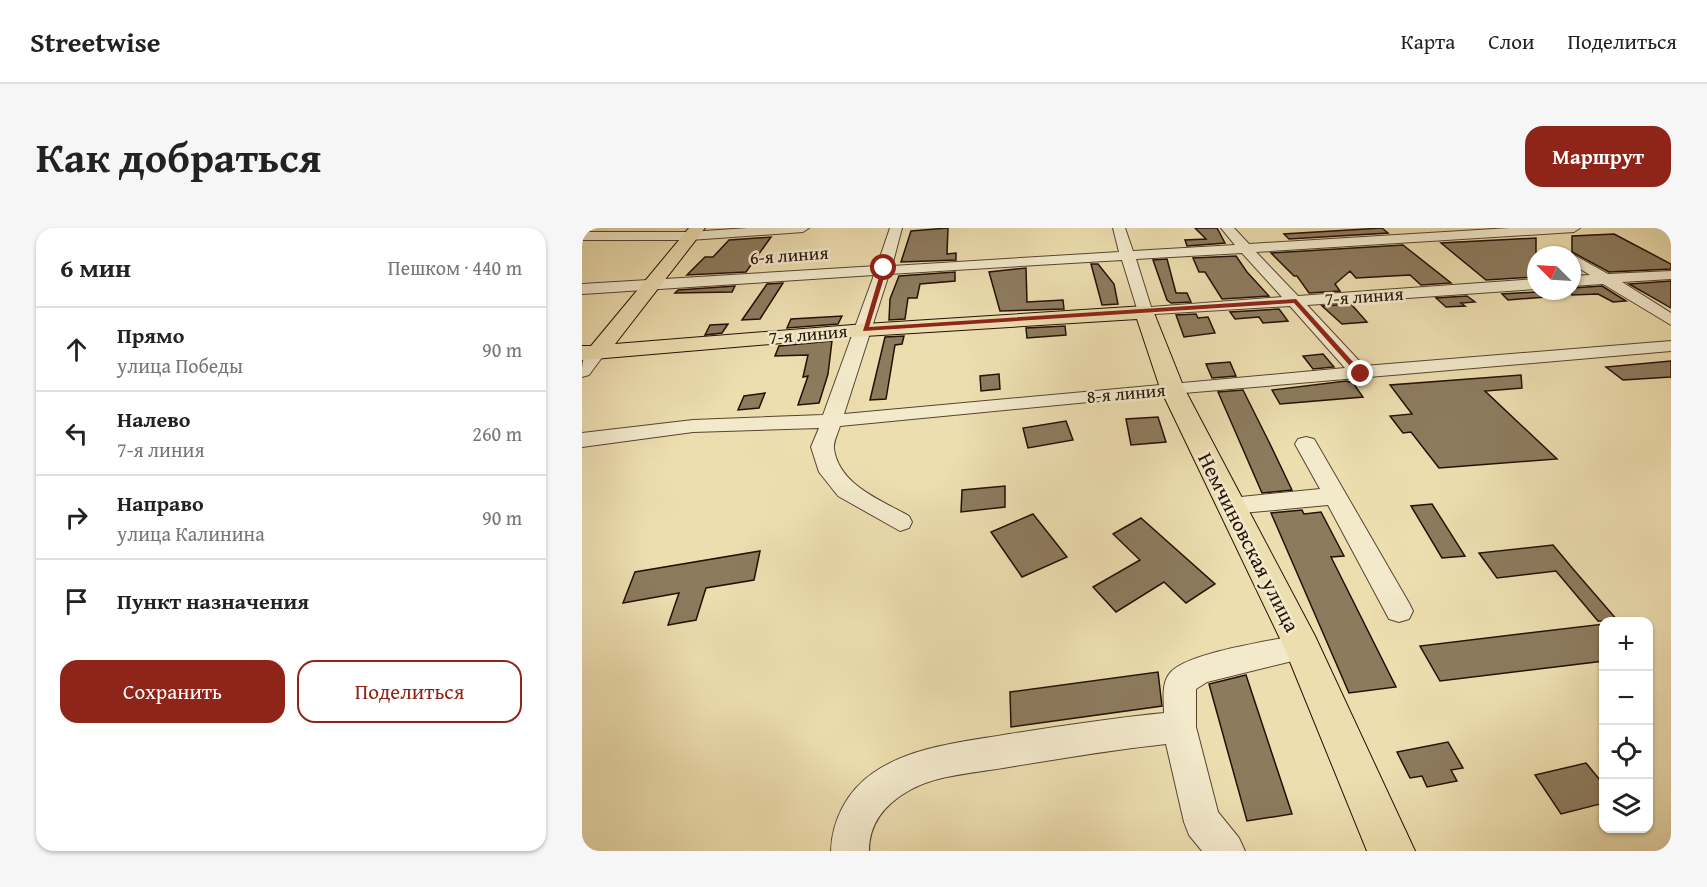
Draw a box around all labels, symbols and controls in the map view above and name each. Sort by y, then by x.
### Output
text: Streetwise [30,21,160,62]
text: Карта [1401,26,1455,57]
text: Слои [1488,26,1534,57]
text: Поделиться [1567,26,1677,57]
text: Как добраться [36,126,321,187]
button: Маршрут [1525,126,1671,187]
street label: 6-я линия [749,239,829,271]
north arrow [1527,246,1581,300]
text: 6 мин [60,248,131,287]
text: Пешком · 440 m [388,253,522,282]
route start [870,254,896,280]
street label: 7-я линия [1324,280,1404,312]
street label: 7-я линия [768,317,848,351]
text: Прямо [117,319,184,351]
icon: ahead [60,333,93,366]
text: 90 m [482,335,522,364]
text: улица Победы [117,351,243,380]
route end [1347,360,1373,386]
street label: 8-я линия [1086,376,1166,410]
text: Налево [117,403,190,435]
icon: left [60,417,93,450]
text: 260 m [472,419,522,448]
text: 7-я линия [117,435,205,464]
street label: Немчиновская улица [1190,447,1308,637]
text: Направо [117,487,204,519]
icon: right [60,501,93,534]
text: 90 m [482,503,522,532]
text: улица Калинина [117,519,265,548]
icon: arrive [60,585,93,618]
text: Пункт назначения [117,585,309,617]
map controls [1599,617,1653,833]
button: + [1599,617,1653,671]
button: Сохранить [60,660,285,723]
button: Поделиться [297,660,522,723]
button: − [1599,671,1653,725]
button: locate [1599,725,1653,779]
button: layers [1599,779,1653,833]

